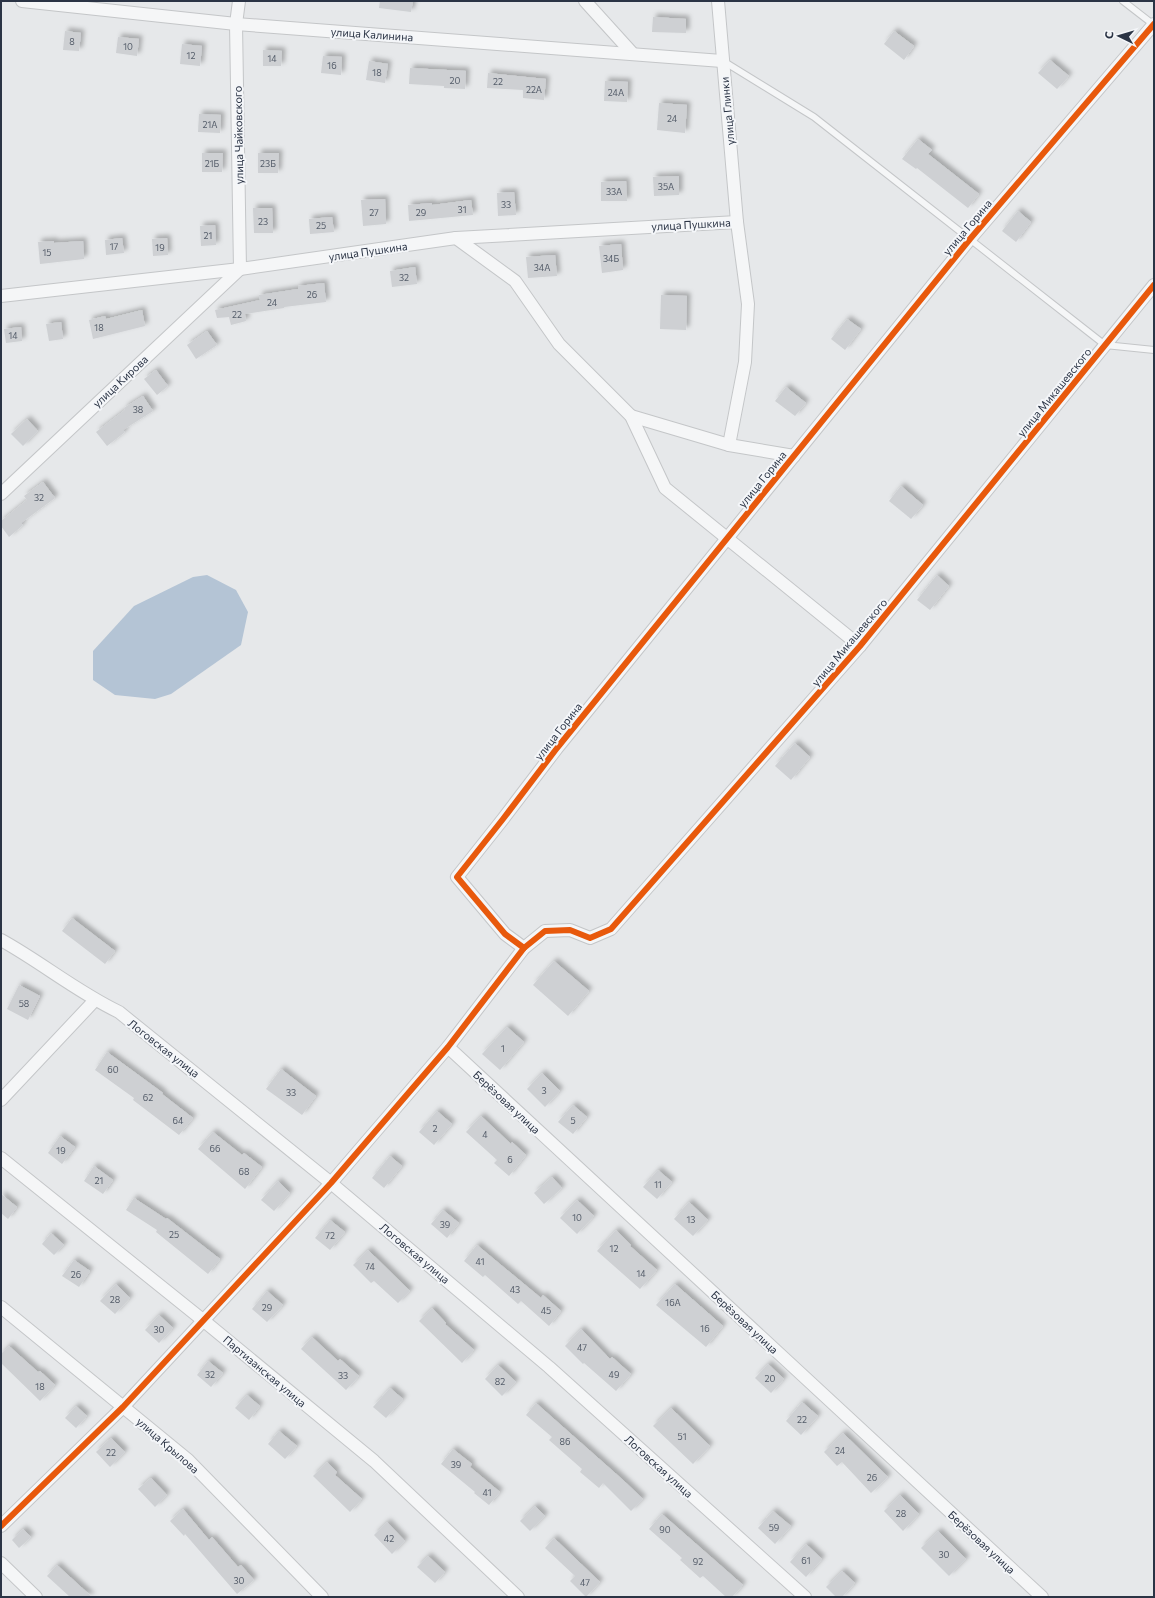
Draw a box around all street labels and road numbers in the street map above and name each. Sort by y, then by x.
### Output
street label: улица Калинина [330,25,414,43]
street label: улица Глинки [718,76,736,146]
street label: улица Чайковского [231,85,245,184]
street label: улица Горина [940,196,994,258]
street label: улица Пушкина [651,215,731,233]
street label: улица Пушкина [328,239,408,263]
street label: улица Микашевского [1014,345,1094,439]
street label: улица Кирова [90,352,150,410]
street label: улица Горина [735,448,789,510]
street label: улица Микашевского [809,595,890,688]
street label: улица Горина [532,700,584,762]
street label: Логовская улица [126,1016,202,1080]
street label: Берёзовая улица [471,1068,543,1136]
street label: Логовская улица [377,1220,453,1286]
street label: Берёзовая улица [709,1288,781,1356]
street label: Партизанская улица [221,1333,309,1409]
street label: улица Крылова [134,1414,202,1476]
street label: Логовская улица [622,1432,696,1500]
street label: Берёзовая улица [946,1508,1018,1576]

